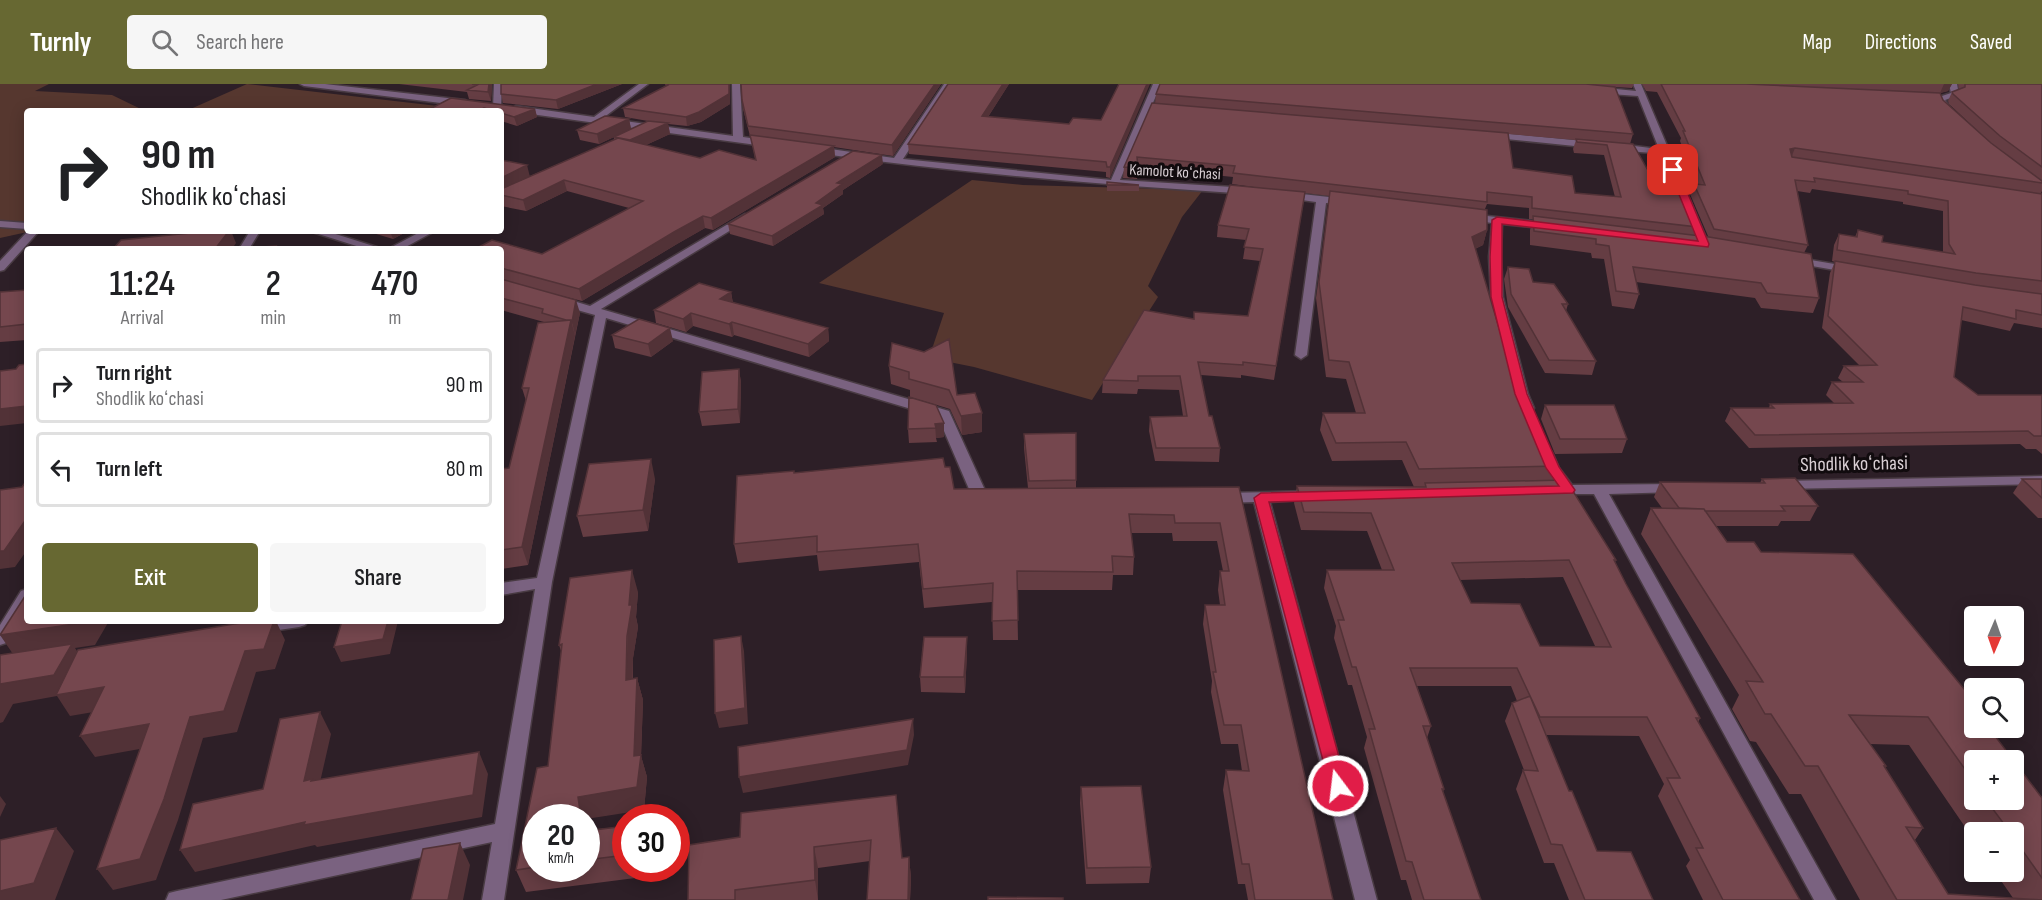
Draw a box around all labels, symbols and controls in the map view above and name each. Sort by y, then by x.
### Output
search box [127,15,547,69]
text: Turnly [30,26,91,59]
icon: search [148,26,181,59]
text: Search here [196,29,284,56]
text: Map [1802,30,1832,55]
text: Directions [1865,30,1937,55]
text: Saved [1970,30,2012,55]
text: 90 m [141,130,215,181]
icon: right [42,132,120,210]
pin [1647,144,1698,195]
icon: arrive [1656,153,1689,186]
street label: Kamolot koʻchasi [1129,161,1221,184]
text: Shodlik koʻchasi [141,181,286,213]
text: 11:24 [109,263,175,306]
text: 2 [265,263,281,306]
text: 470 [371,263,419,306]
text: Arrival [121,306,164,330]
text: min [261,306,286,330]
text: m [388,306,401,330]
text: Turn right [96,360,172,387]
icon: right [45,369,78,402]
text: 90 m [446,372,483,399]
text: Shodlik koʻchasi [96,387,204,411]
street label: Shodlik koʻchasi [1800,451,1908,477]
icon: left [45,453,78,486]
text: Turn left [96,456,162,483]
text: 80 m [446,456,483,483]
button: Exit [42,543,258,612]
button: Share [270,543,486,612]
north arrow [1964,606,2024,666]
map controls [1964,606,2024,882]
button: search [1964,678,2024,738]
button: + [1964,750,2024,810]
position arrow [1306,754,1370,818]
speed limit sign: 30 [612,804,690,882]
text: 20 [547,818,575,854]
button: − [1964,822,2024,882]
text: km/h [548,849,574,868]

